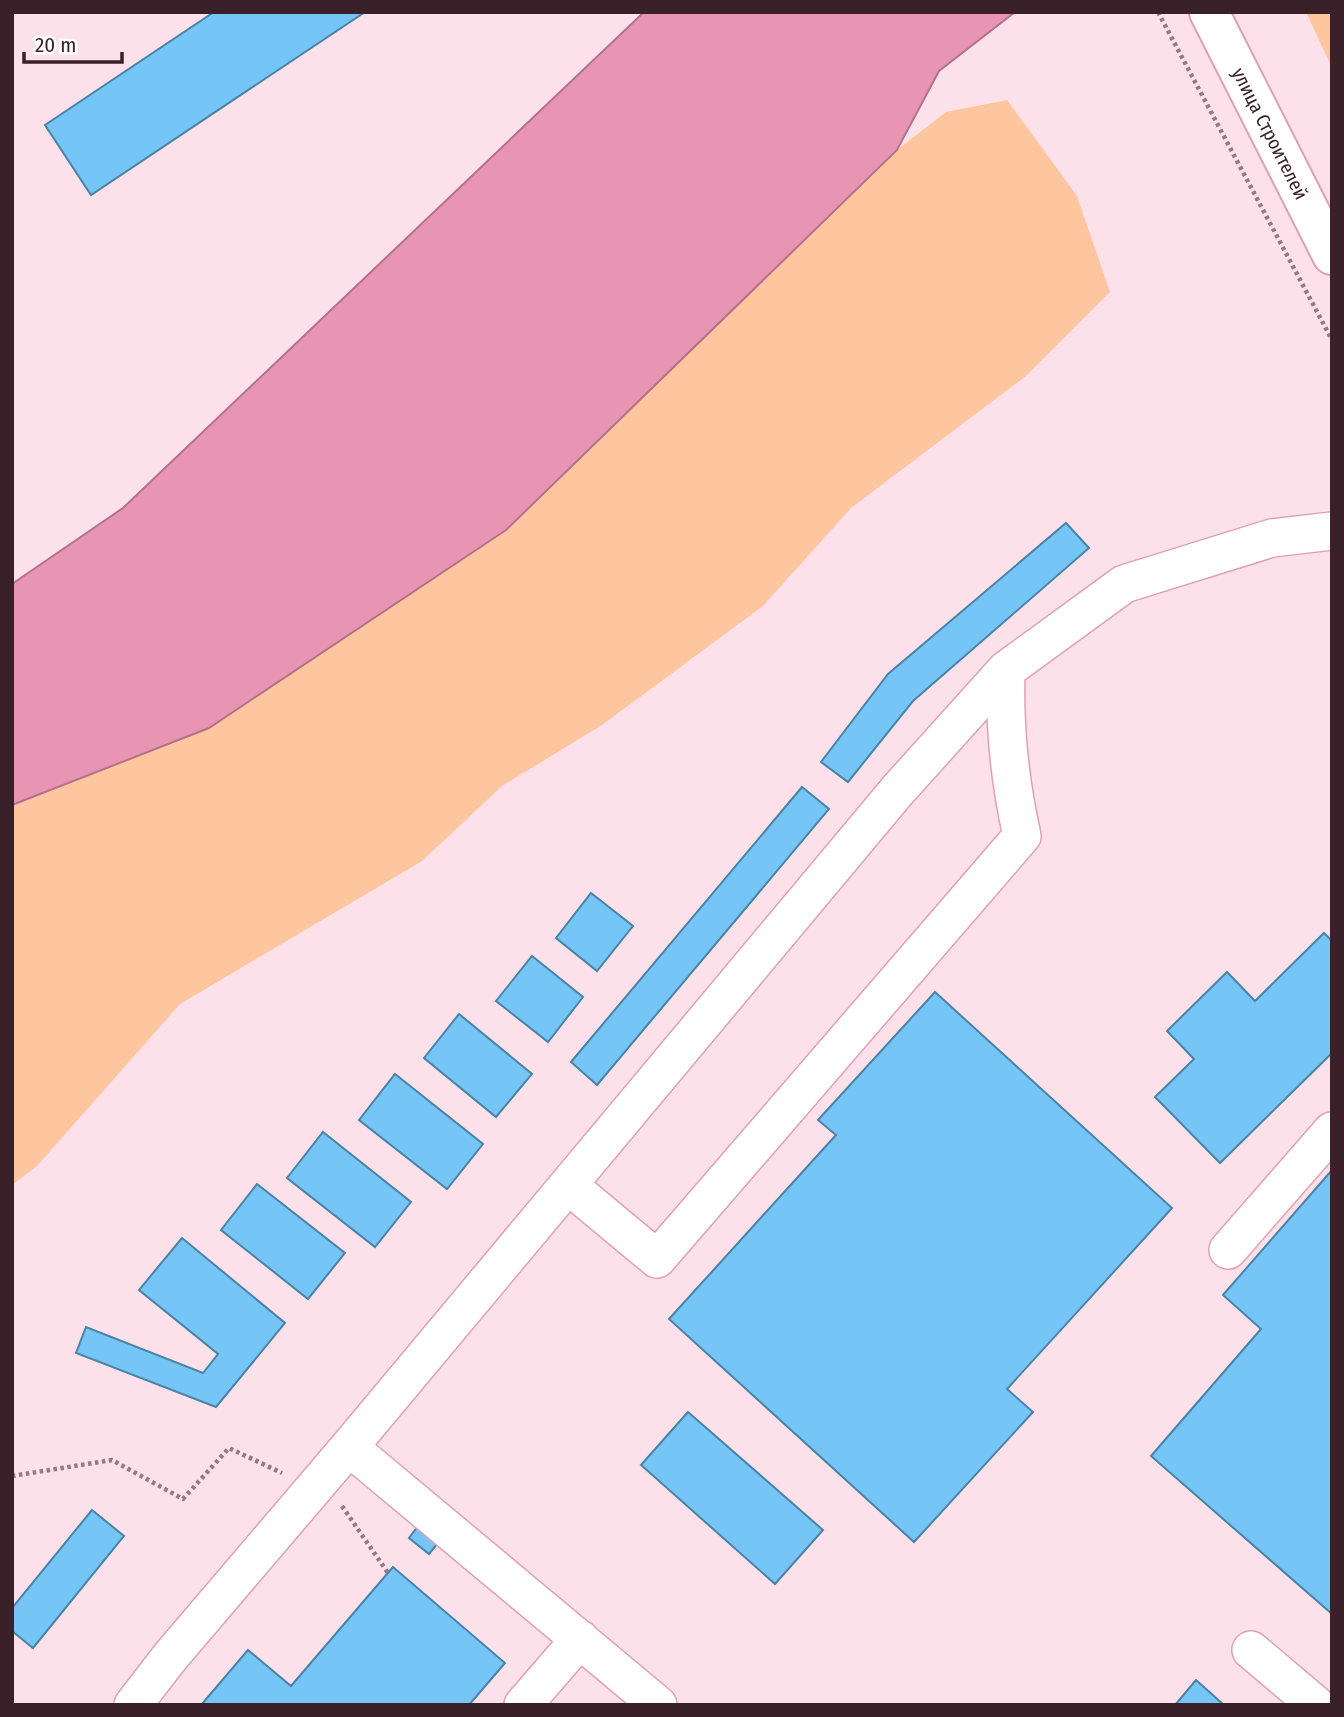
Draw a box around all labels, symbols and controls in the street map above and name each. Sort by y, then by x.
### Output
scale bar [24,21,122,65]
text: 20 m [35,32,76,58]
street label: улица Строителей [1227,64,1313,203]

